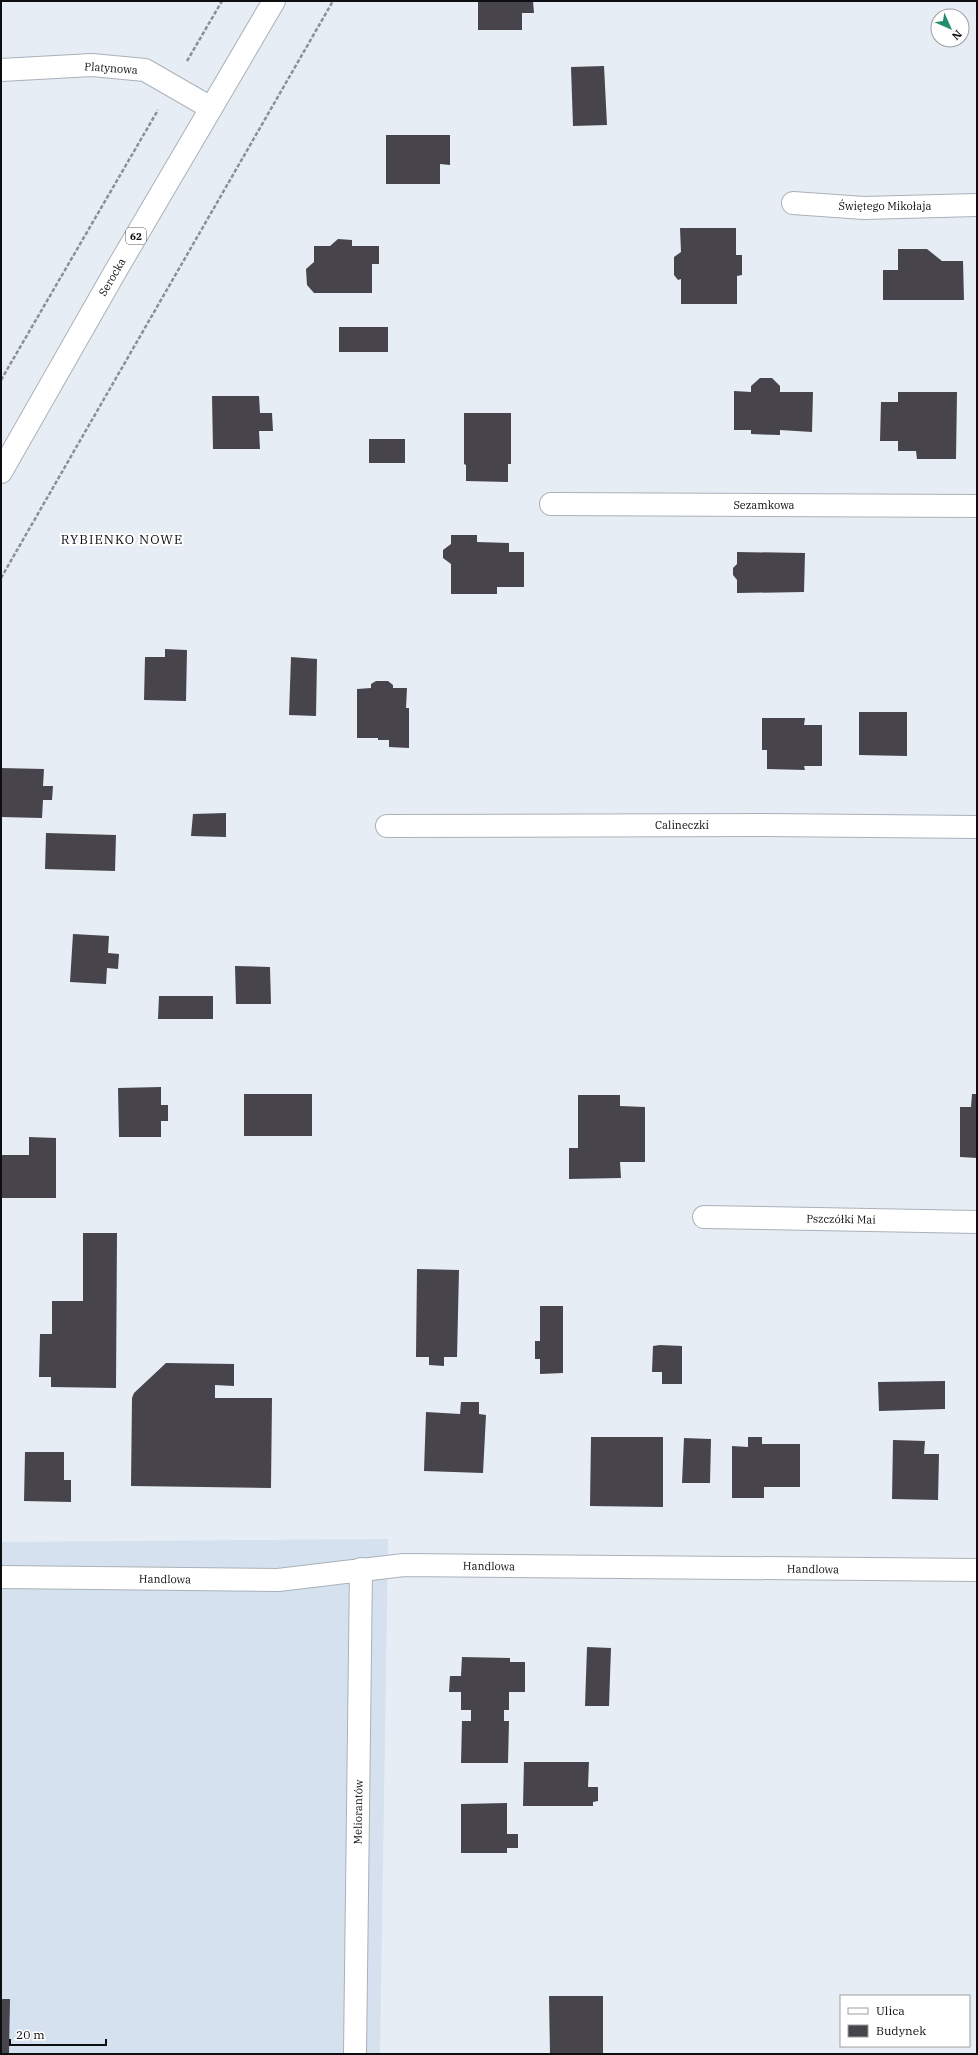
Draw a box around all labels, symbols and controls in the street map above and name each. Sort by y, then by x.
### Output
north arrow [930,8,970,48]
text: N [949,27,965,43]
street label: Platynowa [84,59,138,77]
street label: Świętego Mikołaja [838,199,932,213]
road number: 62 [126,228,146,244]
street label: Serocka [96,255,128,299]
street label: Sezamkowa [733,498,795,512]
district label: RYBIENKO NOWE [61,531,183,548]
street label: Calineczki [655,818,709,832]
street label: Pszczółki Mai [806,1211,876,1227]
street label: Handlowa [463,1559,515,1573]
street label: Handlowa [787,1562,839,1576]
street label: Handlowa [139,1572,191,1586]
street label: Meliorantów [350,1779,366,1845]
legend [840,1995,970,2047]
text: Ulica [876,2003,905,2018]
scale bar [10,2021,106,2047]
text: Budynek [876,2023,926,2038]
text: 20 m [16,2027,45,2042]

